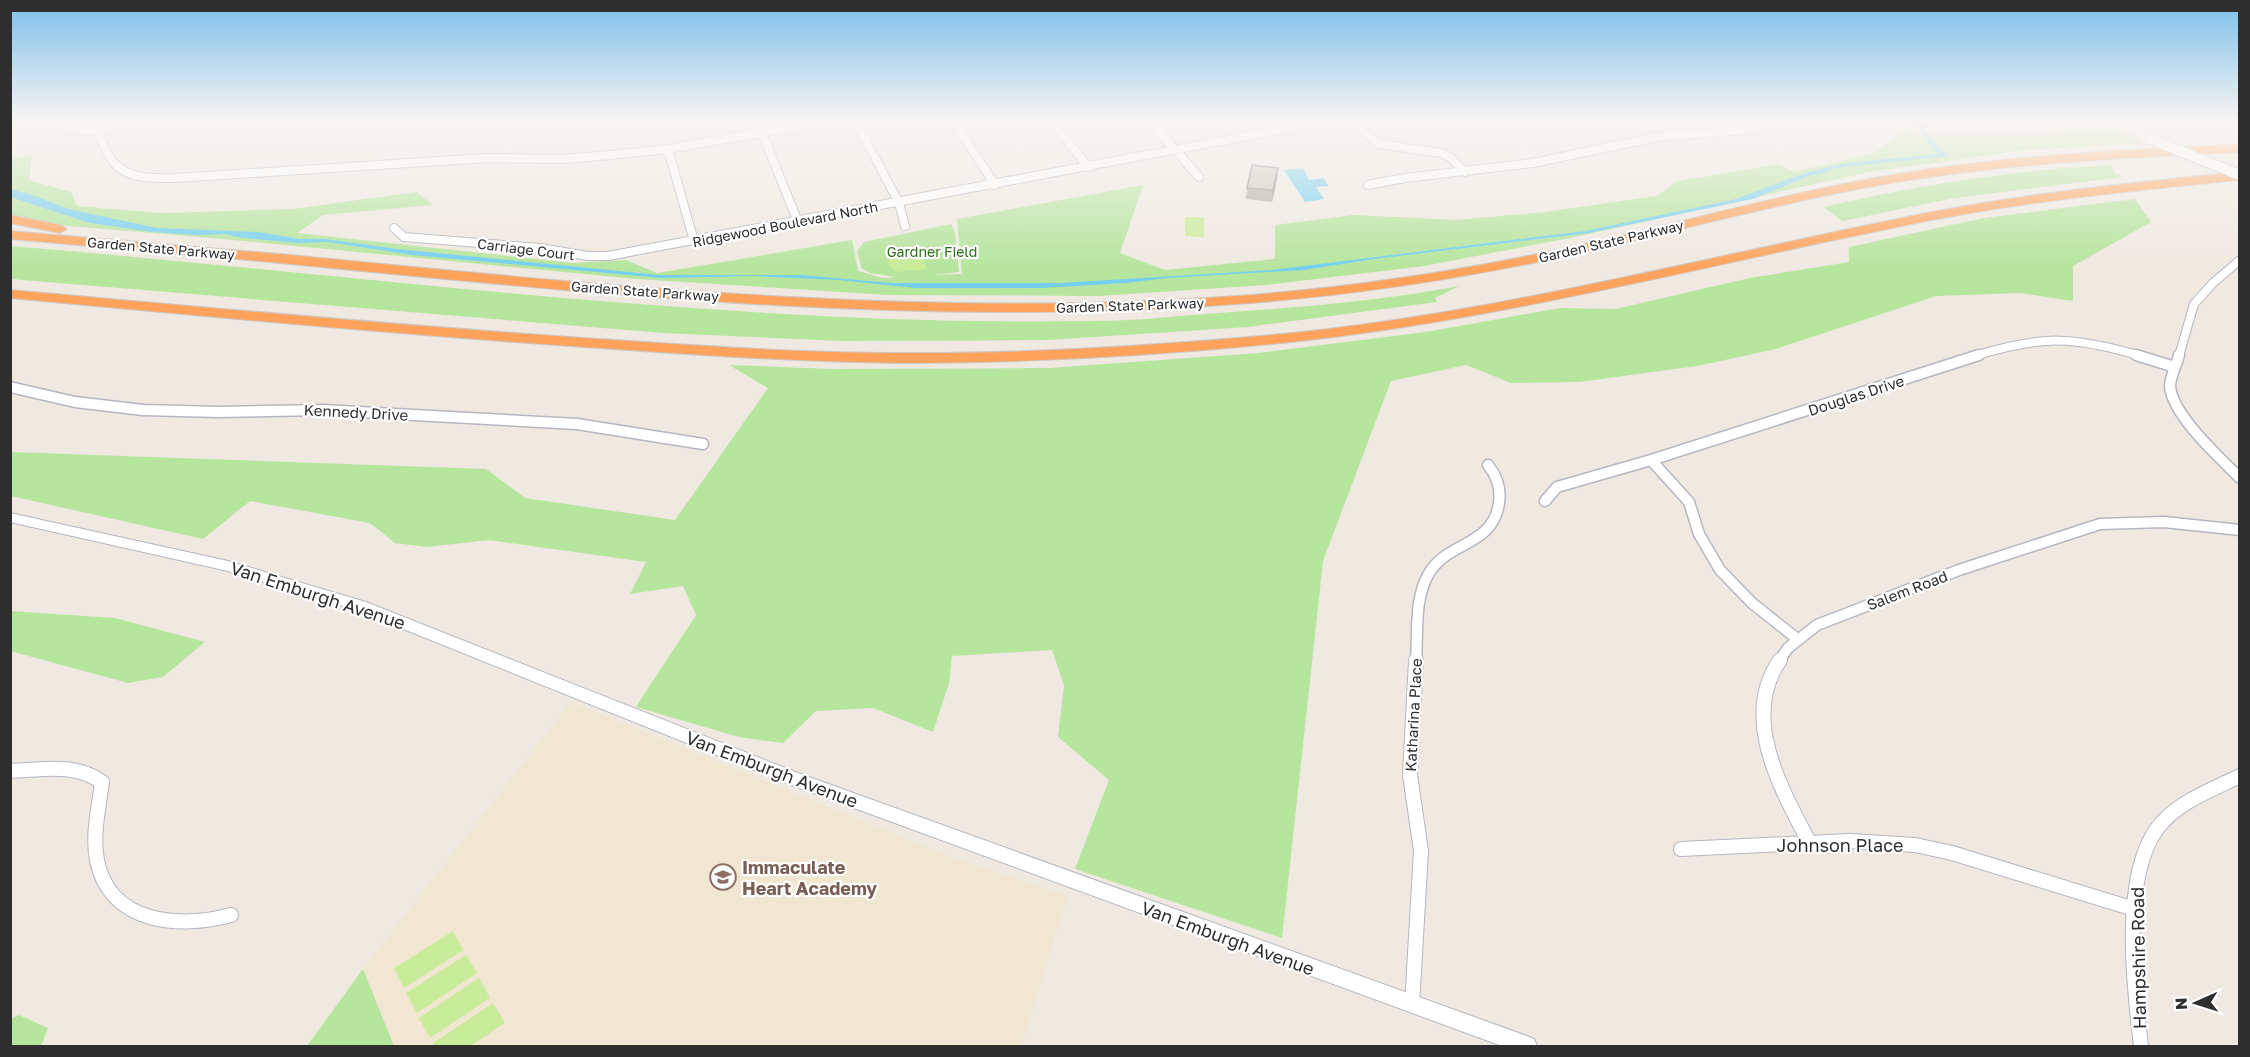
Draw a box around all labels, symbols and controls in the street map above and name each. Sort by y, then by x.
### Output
street label: Ridgewood Boulevard North [691,198,879,250]
street label: Garden State Parkway [1537,216,1685,266]
street label: Garden State Parkway [86,233,236,263]
street label: Carriage Court [476,235,576,263]
park label: Gardner Field [887,243,977,260]
street label: Garden State Parkway [570,277,720,305]
street label: Garden State Parkway [1056,294,1204,316]
street label: Douglas Drive [1806,371,1907,419]
street label: Kennedy Drive [303,400,409,424]
street label: Van Emburgh Avenue [228,556,408,634]
street label: Salem Road [1864,566,1950,614]
street label: Katharina Place [1401,658,1425,772]
street label: Van Emburgh Avenue [683,726,861,812]
street label: Johnson Place [1777,834,1903,856]
place label: Immaculate Heart Academy [742,856,877,899]
school or university icon: Immaculate Heart Academy [708,862,738,892]
street label: Hampshire Road [2126,887,2150,1029]
street label: Van Emburgh Avenue [1138,896,1318,980]
north arrow [2166,973,2226,1033]
text: N [2171,997,2191,1010]

